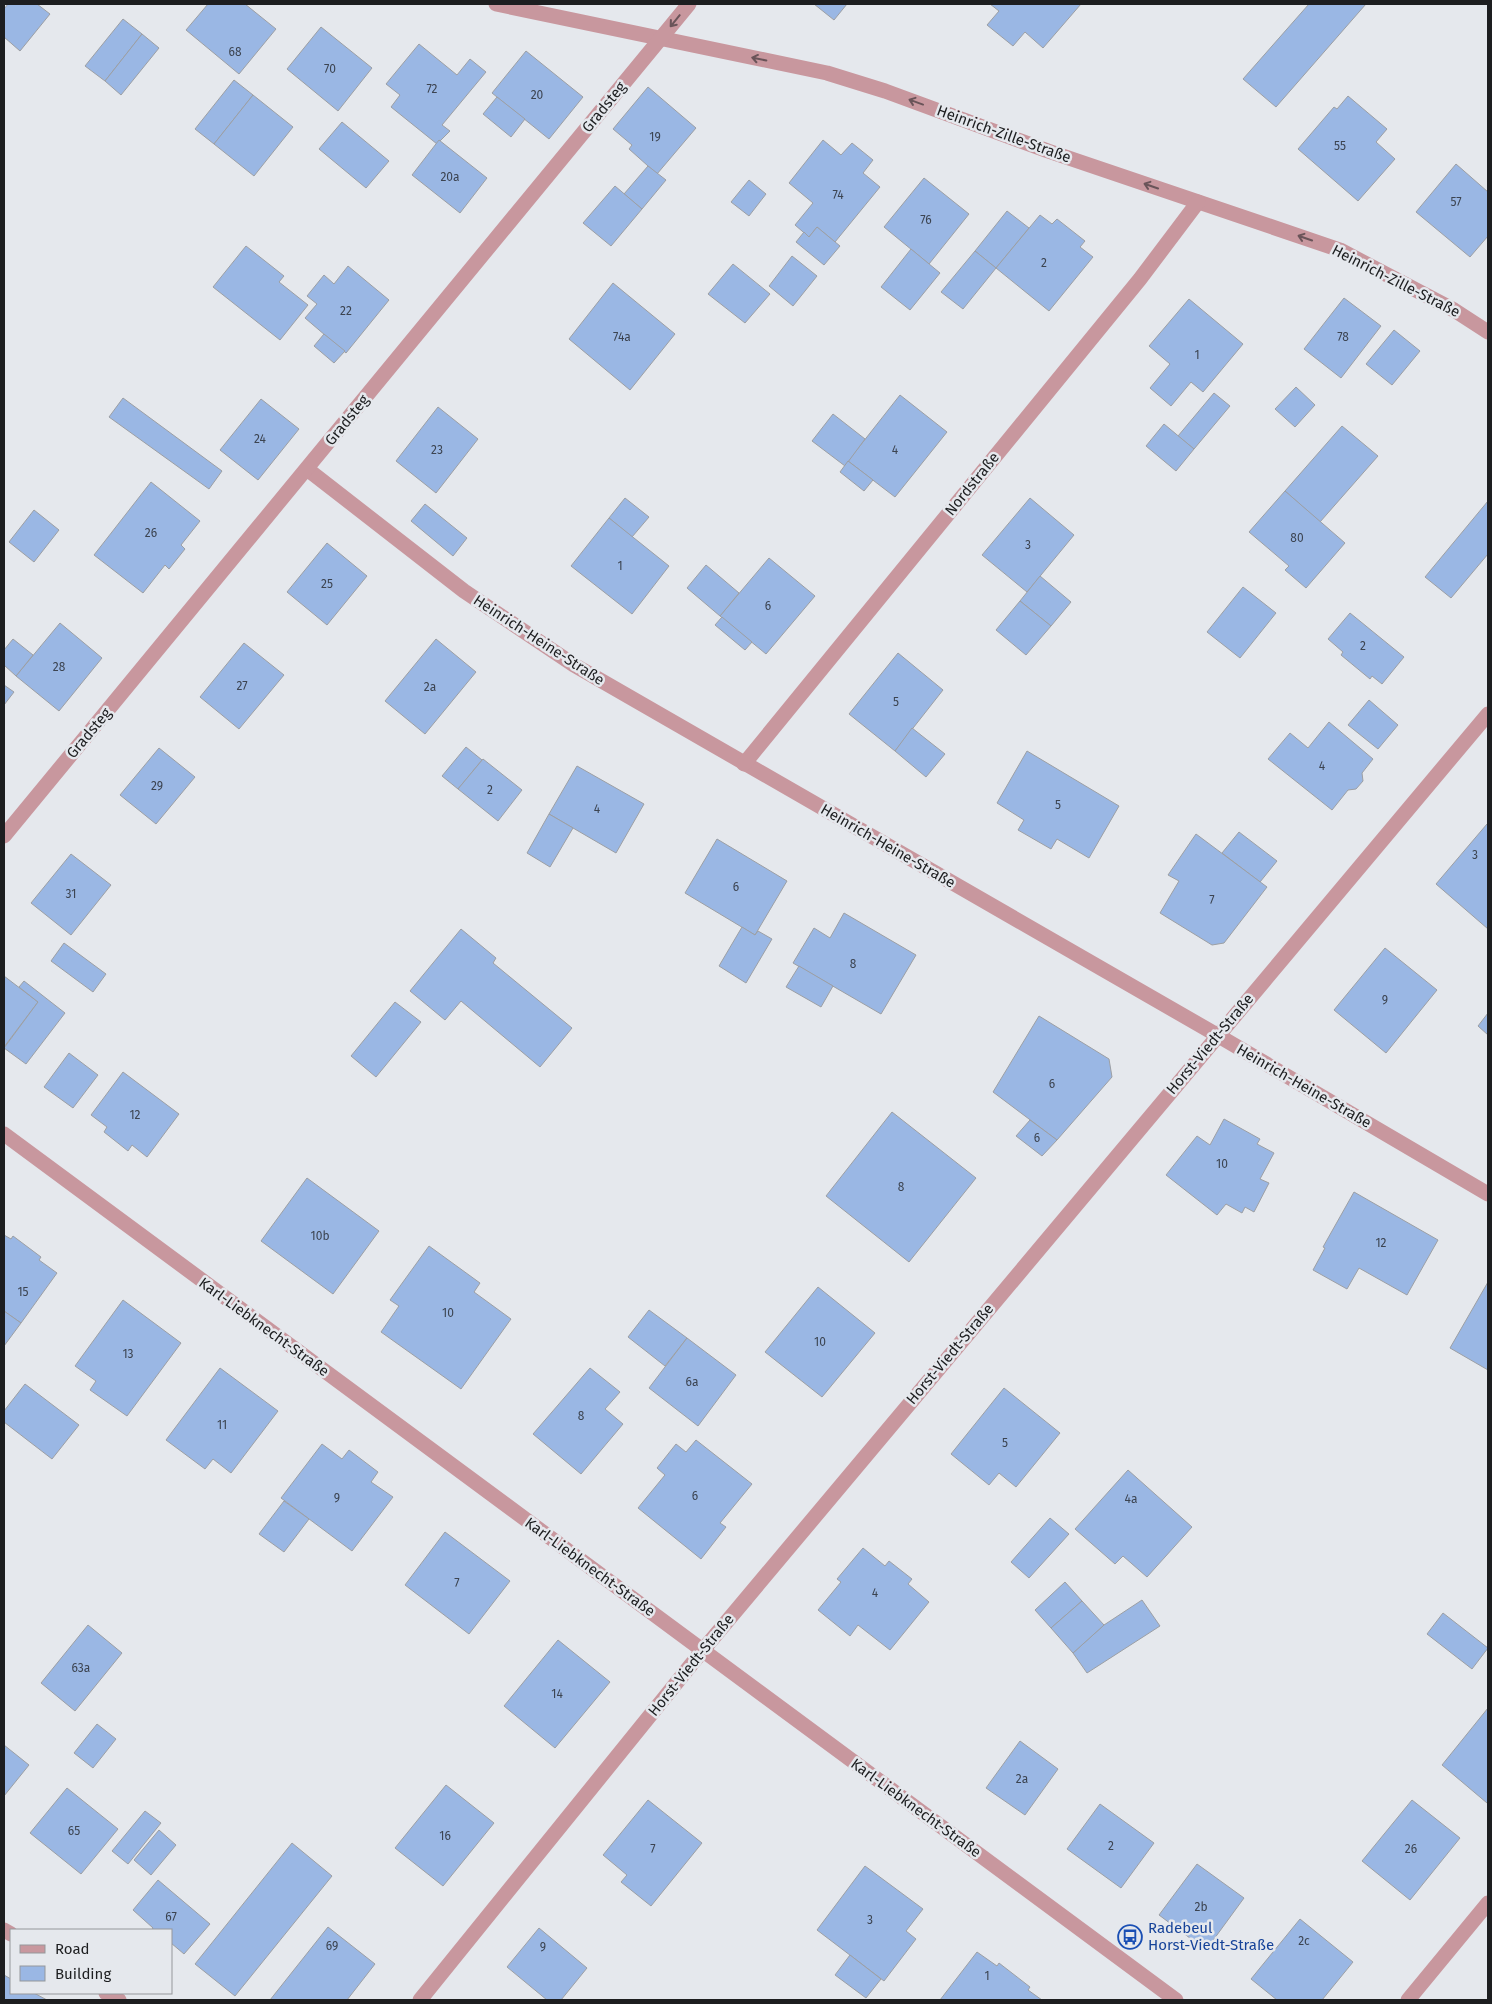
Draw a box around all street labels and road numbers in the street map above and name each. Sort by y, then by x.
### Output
street label: Gradsteg [578,78,630,136]
street label: Heinrich-Zille-Straße [934,101,1074,167]
street label: Heinrich-Zille-Straße [1329,241,1463,321]
street label: Gradsteg [321,391,373,449]
street label: Nordstraße [941,449,1003,519]
street label: Heinrich-Heine-Straße [470,591,608,689]
street label: Gradsteg [63,704,115,762]
street label: Heinrich-Heine-Straße [817,800,959,892]
street label: Horst-Viedt-Straße [1163,990,1257,1098]
street label: Heinrich-Heine-Straße [1233,1040,1375,1132]
street label: Karl-Liebknecht-Straße [195,1274,333,1380]
street label: Horst-Viedt-Straße [903,1300,997,1408]
street label: Karl-Liebknecht-Straße [521,1514,659,1620]
street label: Horst-Viedt-Straße [644,1610,738,1720]
street label: Karl-Liebknecht-Straße [847,1755,985,1861]

